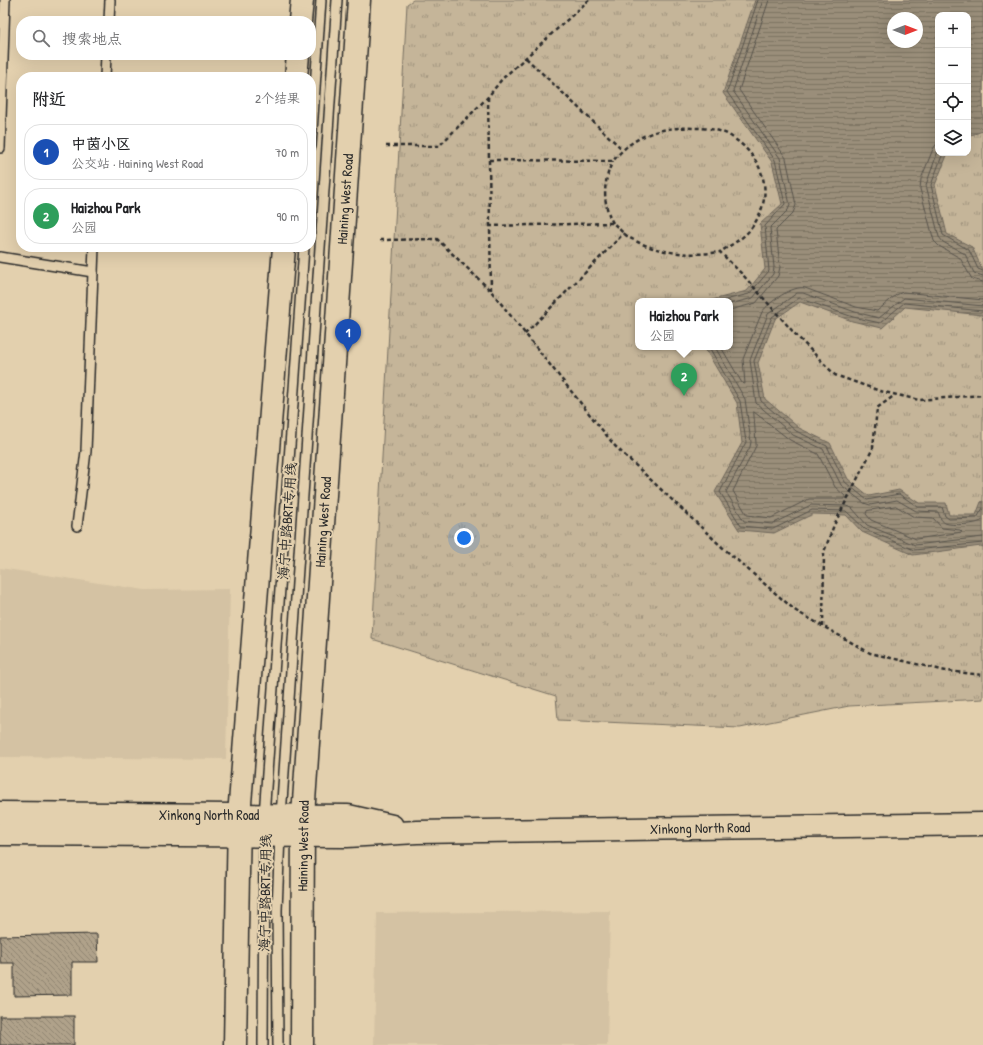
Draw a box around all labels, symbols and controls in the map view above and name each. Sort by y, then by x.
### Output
north arrow [887,12,923,48]
map controls [935,12,971,156]
button: + [935,12,971,48]
search box [16,16,316,60]
icon: search [30,27,52,49]
text: 搜索地点 [62,28,122,49]
button: − [935,48,971,84]
button: locate [935,84,971,120]
text: 附近 [32,87,66,110]
text: 2个结果 [255,89,300,107]
button: layers [935,120,971,156]
text: 中茵小区 [71,133,131,154]
text: 1 [44,143,48,161]
text: 70 m [275,143,299,161]
street label: Haining West Road [332,152,358,245]
text: 公交站 · Haining West Road [71,154,203,172]
text: Haizhou Park [71,197,141,218]
text: 2 [43,207,49,225]
text: 90 m [277,207,299,225]
text: 公园 [71,218,97,236]
popup [635,298,733,350]
text: Haizhou Park [649,305,719,326]
pin: 1 [335,319,361,352]
text: 公园 [649,326,675,344]
pin: 2 [671,363,697,396]
street label: 海宁中路BRT专用线 [273,461,300,580]
street label: Haining West Road [310,475,336,568]
your location [454,528,474,548]
street label: Haining West Road [292,800,314,892]
street label: Xinkong North Road [159,805,260,825]
street label: Xinkong North Road [650,817,751,839]
street label: 海宁中路BRT专用线 [254,834,275,952]

